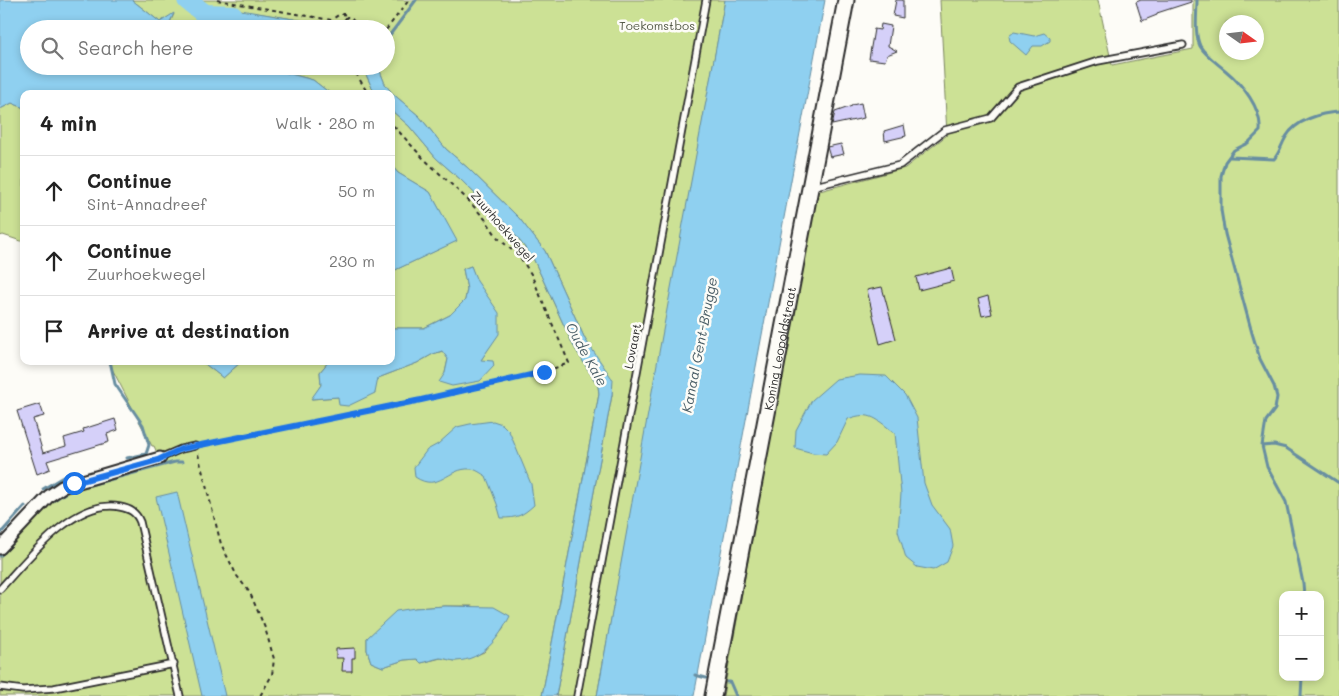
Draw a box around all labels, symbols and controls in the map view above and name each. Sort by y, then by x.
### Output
north arrow [1219,15,1264,60]
park label: Toekomstbos [619,17,695,33]
search box [20,20,395,75]
icon: search [38,34,66,62]
text: Search here [78,35,194,60]
text: 4 min [40,109,97,136]
text: Walk · 280 m [275,112,375,133]
text: Continue [87,168,172,193]
icon: ahead [40,177,68,205]
text: 50 m [338,180,375,201]
street label: Zuurhoekwegel [468,187,538,265]
text: Sint-Annadreef [87,193,207,214]
text: Continue [87,238,172,263]
icon: ahead [40,247,68,275]
text: 230 m [329,250,375,271]
text: Zuurhoekwegel [87,263,206,284]
water label: Kanaal Gent-Brugge [677,276,721,414]
street label: Koning Leopoldstraat [760,285,799,412]
icon: arrive [40,317,68,345]
text: Arrive at destination [87,318,290,343]
water label: Oude Kale [562,319,612,389]
street label: Lovaart [620,322,644,370]
route end [533,361,556,384]
route start [63,472,86,495]
map controls [1279,591,1324,681]
button: + [1279,591,1324,636]
button: − [1279,636,1324,681]

